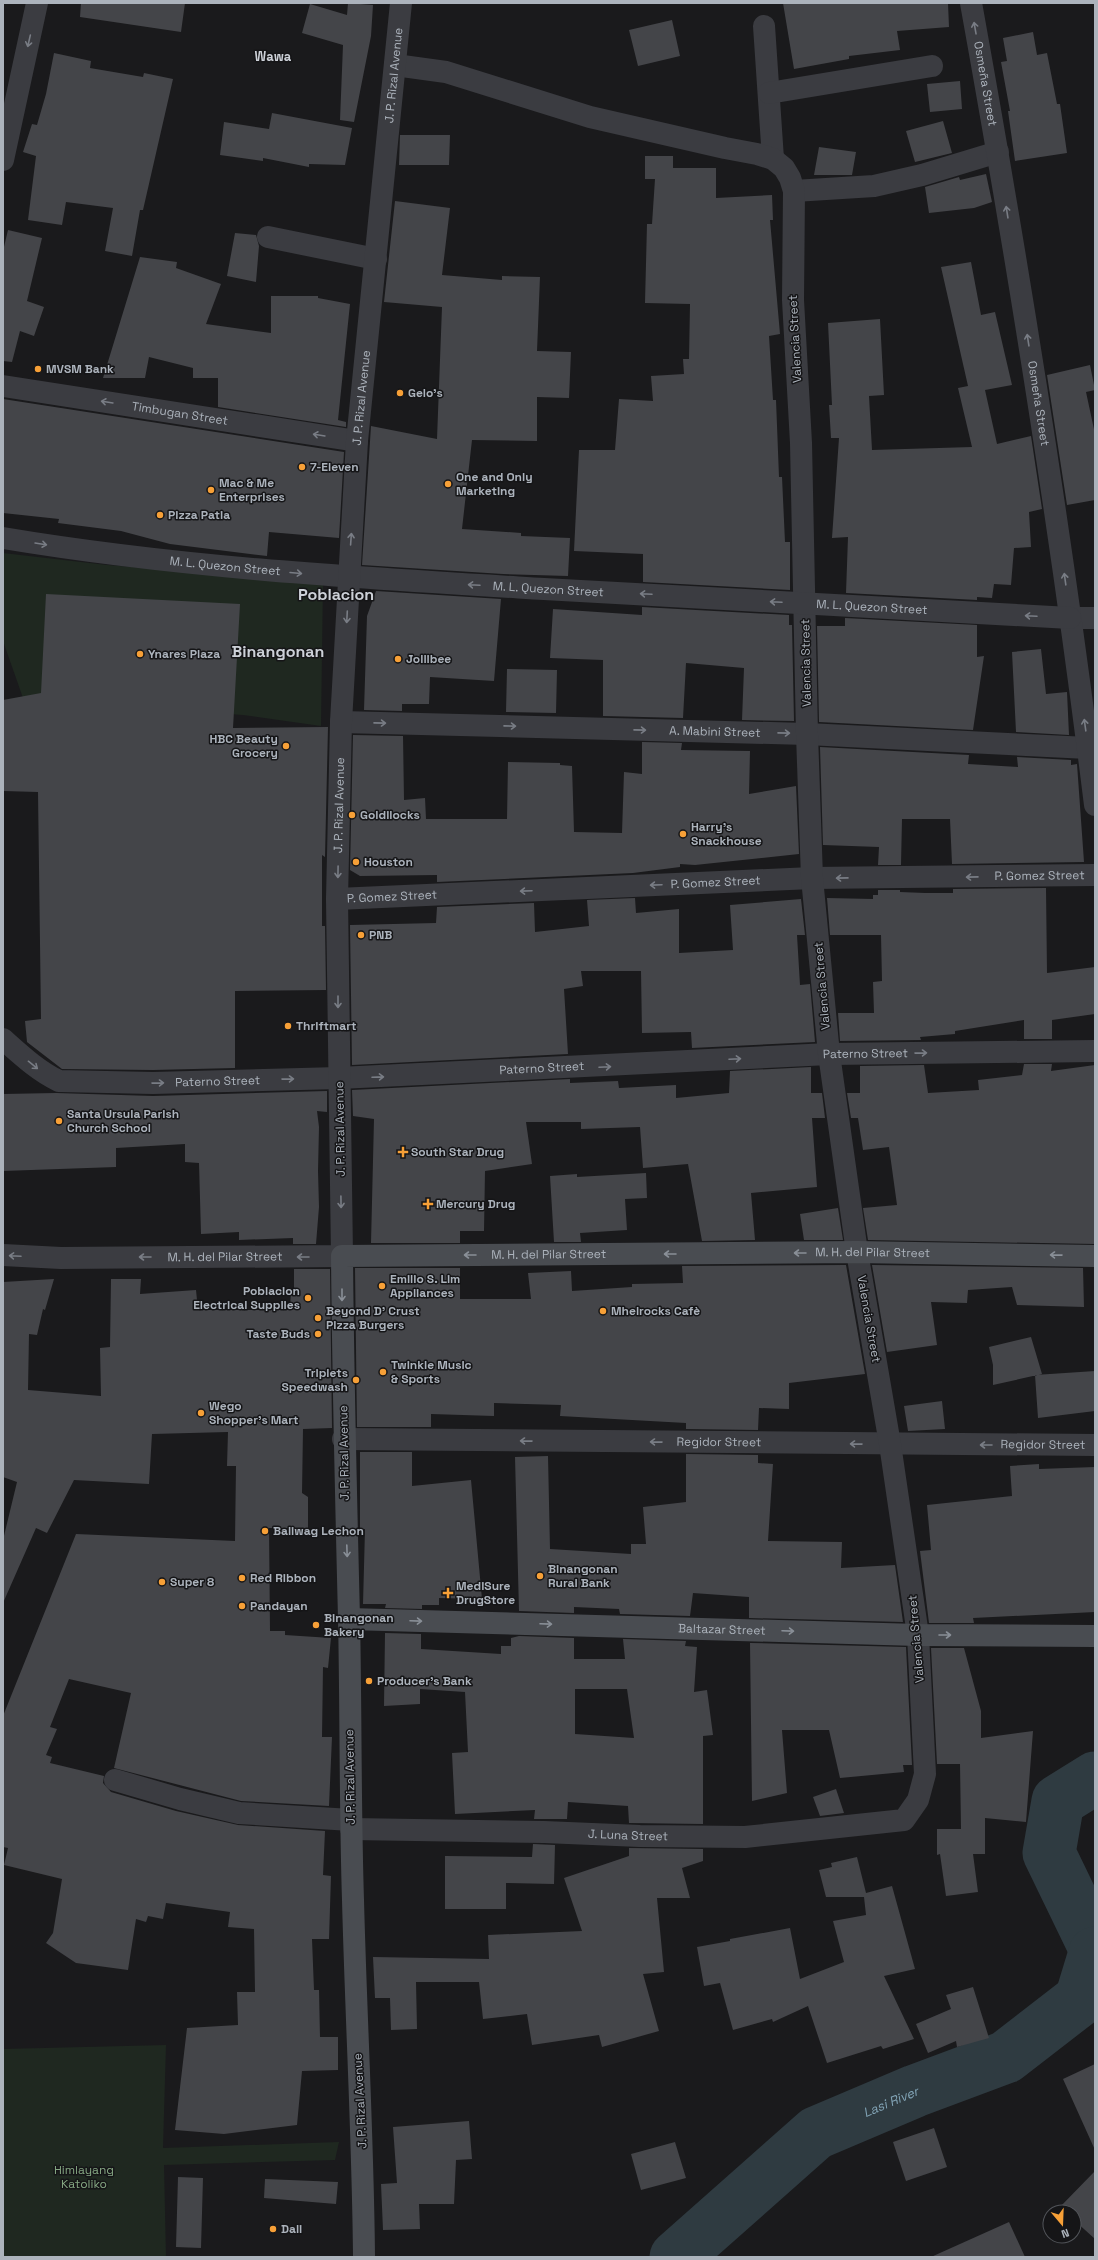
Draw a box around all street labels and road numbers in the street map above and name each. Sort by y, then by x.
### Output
street label: J. P. Rizal Avenue [381,27,406,124]
street label: Osmeña Street [970,40,1001,127]
street label: Valencia Street [785,295,805,383]
street label: J. P. Rizal Avenue [349,349,374,446]
street label: Osmeña Street [1024,360,1053,447]
street label: Timbugan Street [131,398,229,429]
street label: M. L. Quezon Street [169,553,281,579]
street label: M. L. Quezon Street [492,578,604,600]
street label: M. L. Quezon Street [816,596,928,618]
street label: Valencia Street [797,619,815,707]
street label: A. Mabini Street [669,722,761,741]
street label: J. P. Rizal Avenue [330,757,348,853]
street label: P. Gomez Street [994,867,1085,884]
street label: P. Gomez Street [670,872,761,892]
street label: P. Gomez Street [346,887,437,907]
street label: Valencia Street [810,941,834,1031]
street label: Paterno Street [822,1045,908,1062]
street label: Paterno Street [499,1058,585,1078]
street label: Paterno Street [175,1072,260,1090]
street label: J. P. Rizal Avenue [331,1081,349,1177]
street label: M. H. del Pilar Street [815,1244,930,1261]
street label: M. H. del Pilar Street [491,1246,606,1263]
street label: M. H. del Pilar Street [167,1248,282,1265]
street label: Valencia Street [853,1274,885,1364]
street label: J. P. Rizal Avenue [335,1405,353,1501]
street label: Regidor Street [677,1434,761,1450]
street label: Regidor Street [1000,1436,1085,1453]
street label: Valencia Street [904,1594,928,1684]
street label: Baltazar Street [678,1620,766,1639]
street label: J. P. Rizal Avenue [341,1729,359,1825]
street label: J. Luna Street [588,1826,668,1844]
street label: J. P. Rizal Avenue [350,2053,370,2149]

